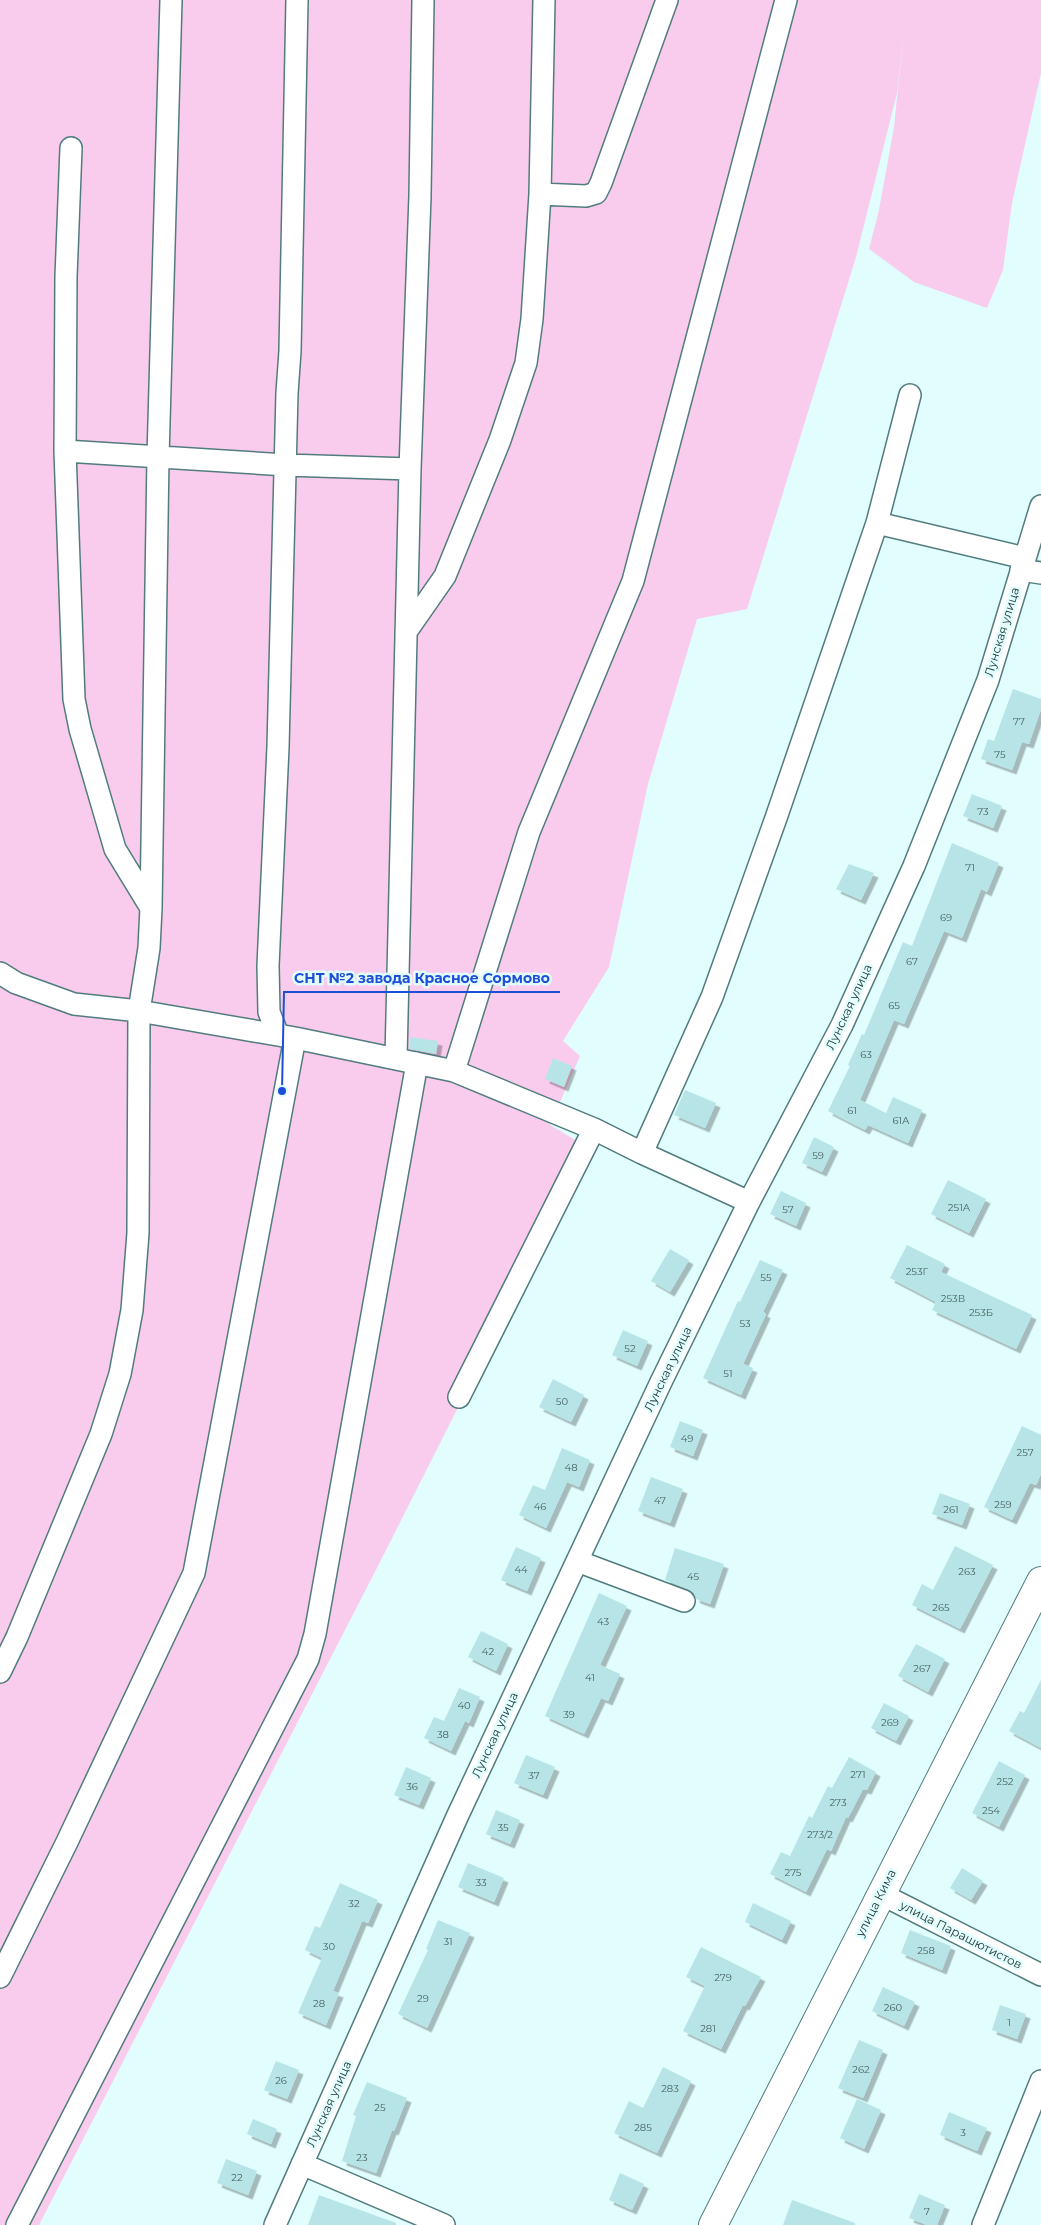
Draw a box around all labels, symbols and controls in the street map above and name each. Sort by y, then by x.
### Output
street label: Лунская улица [981,585,1022,678]
house number: 77 [1013,715,1025,728]
house number: 75 [994,748,1006,761]
house number: 73 [977,805,989,818]
house number: 71 [965,861,975,874]
house number: 69 [940,911,952,924]
house number: 67 [906,955,918,968]
street label: Лунская улица [822,962,875,1052]
callout: СНТ №2 завода Красное Сормово [284,963,560,992]
text: СНТ №2 завода Красное Сормово [294,969,550,987]
house number: 65 [888,999,900,1012]
house number: 63 [860,1048,872,1061]
house number: 61 [847,1104,857,1117]
house number: 61А [892,1114,910,1127]
house number: 59 [812,1149,824,1162]
house number: 251А [948,1201,971,1214]
house number: 57 [782,1203,794,1216]
house number: 253Г [906,1265,929,1278]
house number: 55 [760,1271,772,1284]
house number: 253В [941,1292,965,1305]
house number: 253Б [969,1306,993,1319]
house number: 53 [739,1317,751,1330]
street label: Лунская улица [640,1324,695,1414]
house number: 52 [624,1342,636,1355]
house number: 51 [723,1367,733,1380]
house number: 50 [556,1395,569,1408]
house number: 49 [681,1432,693,1445]
house number: 257 [1016,1446,1034,1459]
house number: 48 [564,1461,578,1474]
house number: 47 [654,1494,666,1507]
house number: 259 [994,1498,1012,1511]
house number: 46 [534,1500,546,1513]
house number: 261 [943,1503,959,1516]
house number: 44 [514,1563,528,1576]
house number: 263 [958,1565,976,1578]
house number: 45 [687,1570,699,1583]
house number: 265 [932,1601,950,1614]
house number: 43 [597,1615,609,1628]
house number: 42 [482,1645,494,1658]
house number: 267 [913,1662,931,1675]
house number: 41 [585,1671,595,1684]
street label: Лунская улица [468,1690,521,1780]
house number: 40 [457,1699,471,1712]
house number: 39 [563,1708,575,1721]
house number: 269 [881,1716,899,1729]
house number: 38 [437,1728,449,1741]
house number: 271 [850,1768,866,1781]
house number: 37 [528,1769,540,1782]
house number: 252 [997,1775,1014,1788]
house number: 36 [406,1780,418,1793]
house number: 273 [829,1796,847,1809]
house number: 254 [982,1804,1000,1817]
house number: 35 [497,1821,509,1834]
house number: 273/2 [807,1828,833,1841]
house number: 275 [784,1866,802,1879]
street label: улица Кима [852,1867,899,1940]
house number: 33 [475,1876,487,1889]
house number: 32 [348,1897,360,1910]
street label: улица Парашютистов [897,1897,1025,1972]
house number: 31 [443,1935,453,1948]
house number: 30 [323,1940,336,1953]
house number: 258 [917,1944,935,1957]
house number: 279 [714,1971,732,1984]
house number: 29 [417,1992,429,2005]
house number: 28 [313,1997,325,2010]
house number: 260 [884,2001,903,2014]
house number: 1 [1007,2016,1011,2029]
house number: 281 [700,2022,716,2035]
street label: Лунская улица [303,2058,354,2149]
house number: 262 [852,2063,870,2076]
house number: 26 [275,2074,287,2087]
house number: 283 [661,2082,679,2095]
house number: 25 [374,2101,386,2114]
house number: 285 [634,2121,652,2134]
house number: 3 [960,2126,966,2139]
house number: 23 [356,2151,368,2164]
house number: 22 [231,2171,243,2184]
house number: 7 [924,2205,930,2218]

